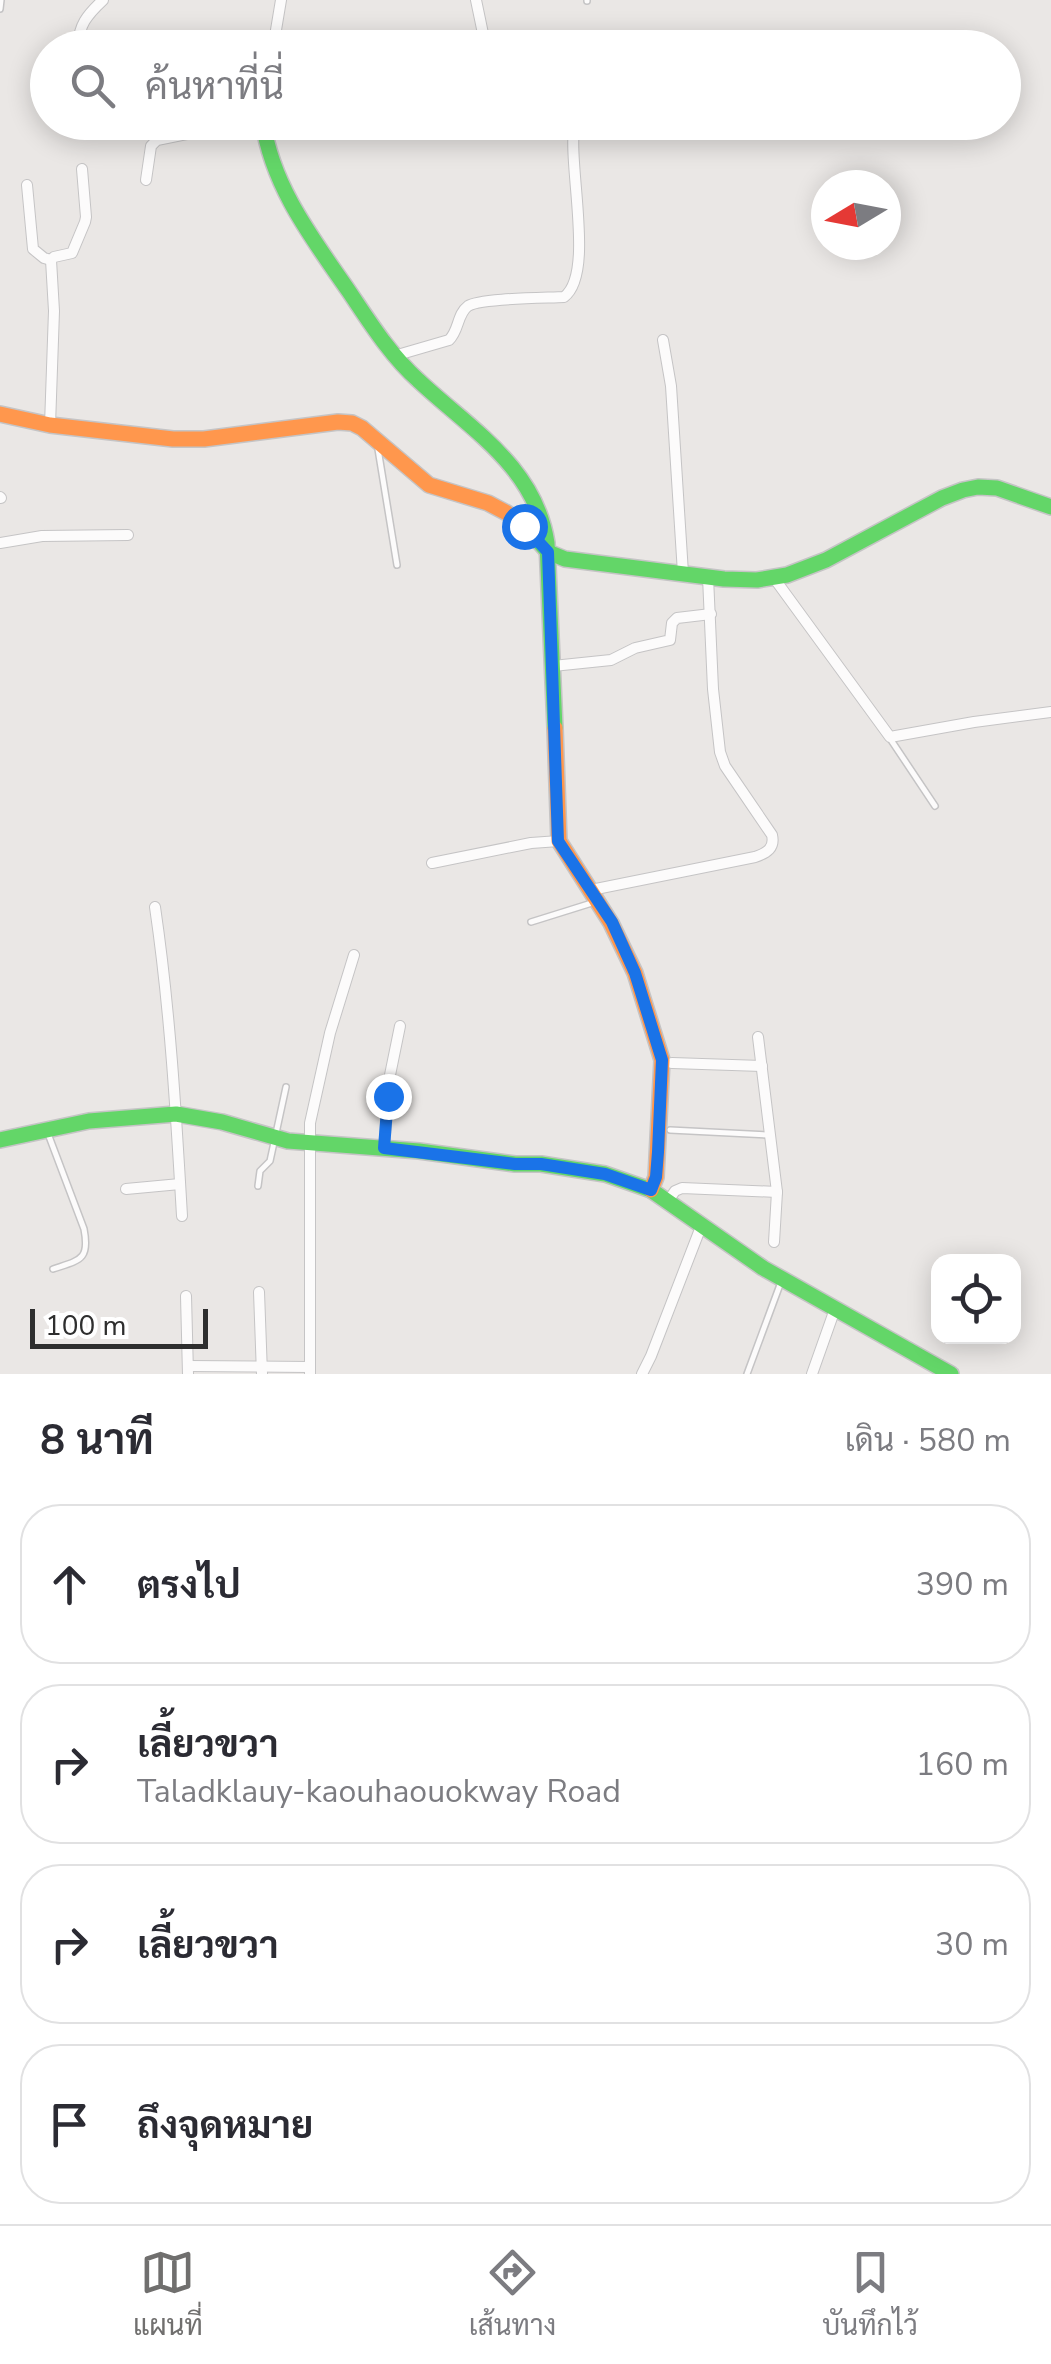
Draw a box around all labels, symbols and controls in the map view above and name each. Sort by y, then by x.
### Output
search box [30,30,1021,140]
icon: search [65,58,120,113]
text: ค้นหาที่นี่ [145,61,284,112]
north arrow [811,170,901,260]
route start [502,504,548,550]
route end [366,1074,412,1120]
map controls [931,1254,1021,1344]
button: locate [931,1254,1021,1344]
scale bar [30,1304,208,1348]
text: 100 m [45,1307,127,1345]
text: 8 นาที [40,1412,154,1469]
text: เดิน · 580 m [845,1419,1011,1462]
icon: ahead [42,1557,97,1612]
text: ตรงไป [137,1560,241,1611]
text: 390 m [916,1563,1009,1606]
text: เลี้ยวขวา [137,1719,279,1770]
icon: right [42,1737,97,1792]
text: 160 m [916,1743,1009,1786]
text: Taladklauy-kaouhaouokway Road [137,1770,621,1813]
icon: right [42,1917,97,1972]
text: เลี้ยวขวา [137,1920,279,1971]
text: 30 m [935,1923,1009,1966]
icon: arrive [42,2097,97,2152]
text: ถึงจุดหมาย [137,2100,313,2151]
tab: แผนที่ [133,2245,203,2345]
tab: เส้นทาง [469,2245,556,2345]
tab: บันทึกไว้ [822,2245,918,2345]

